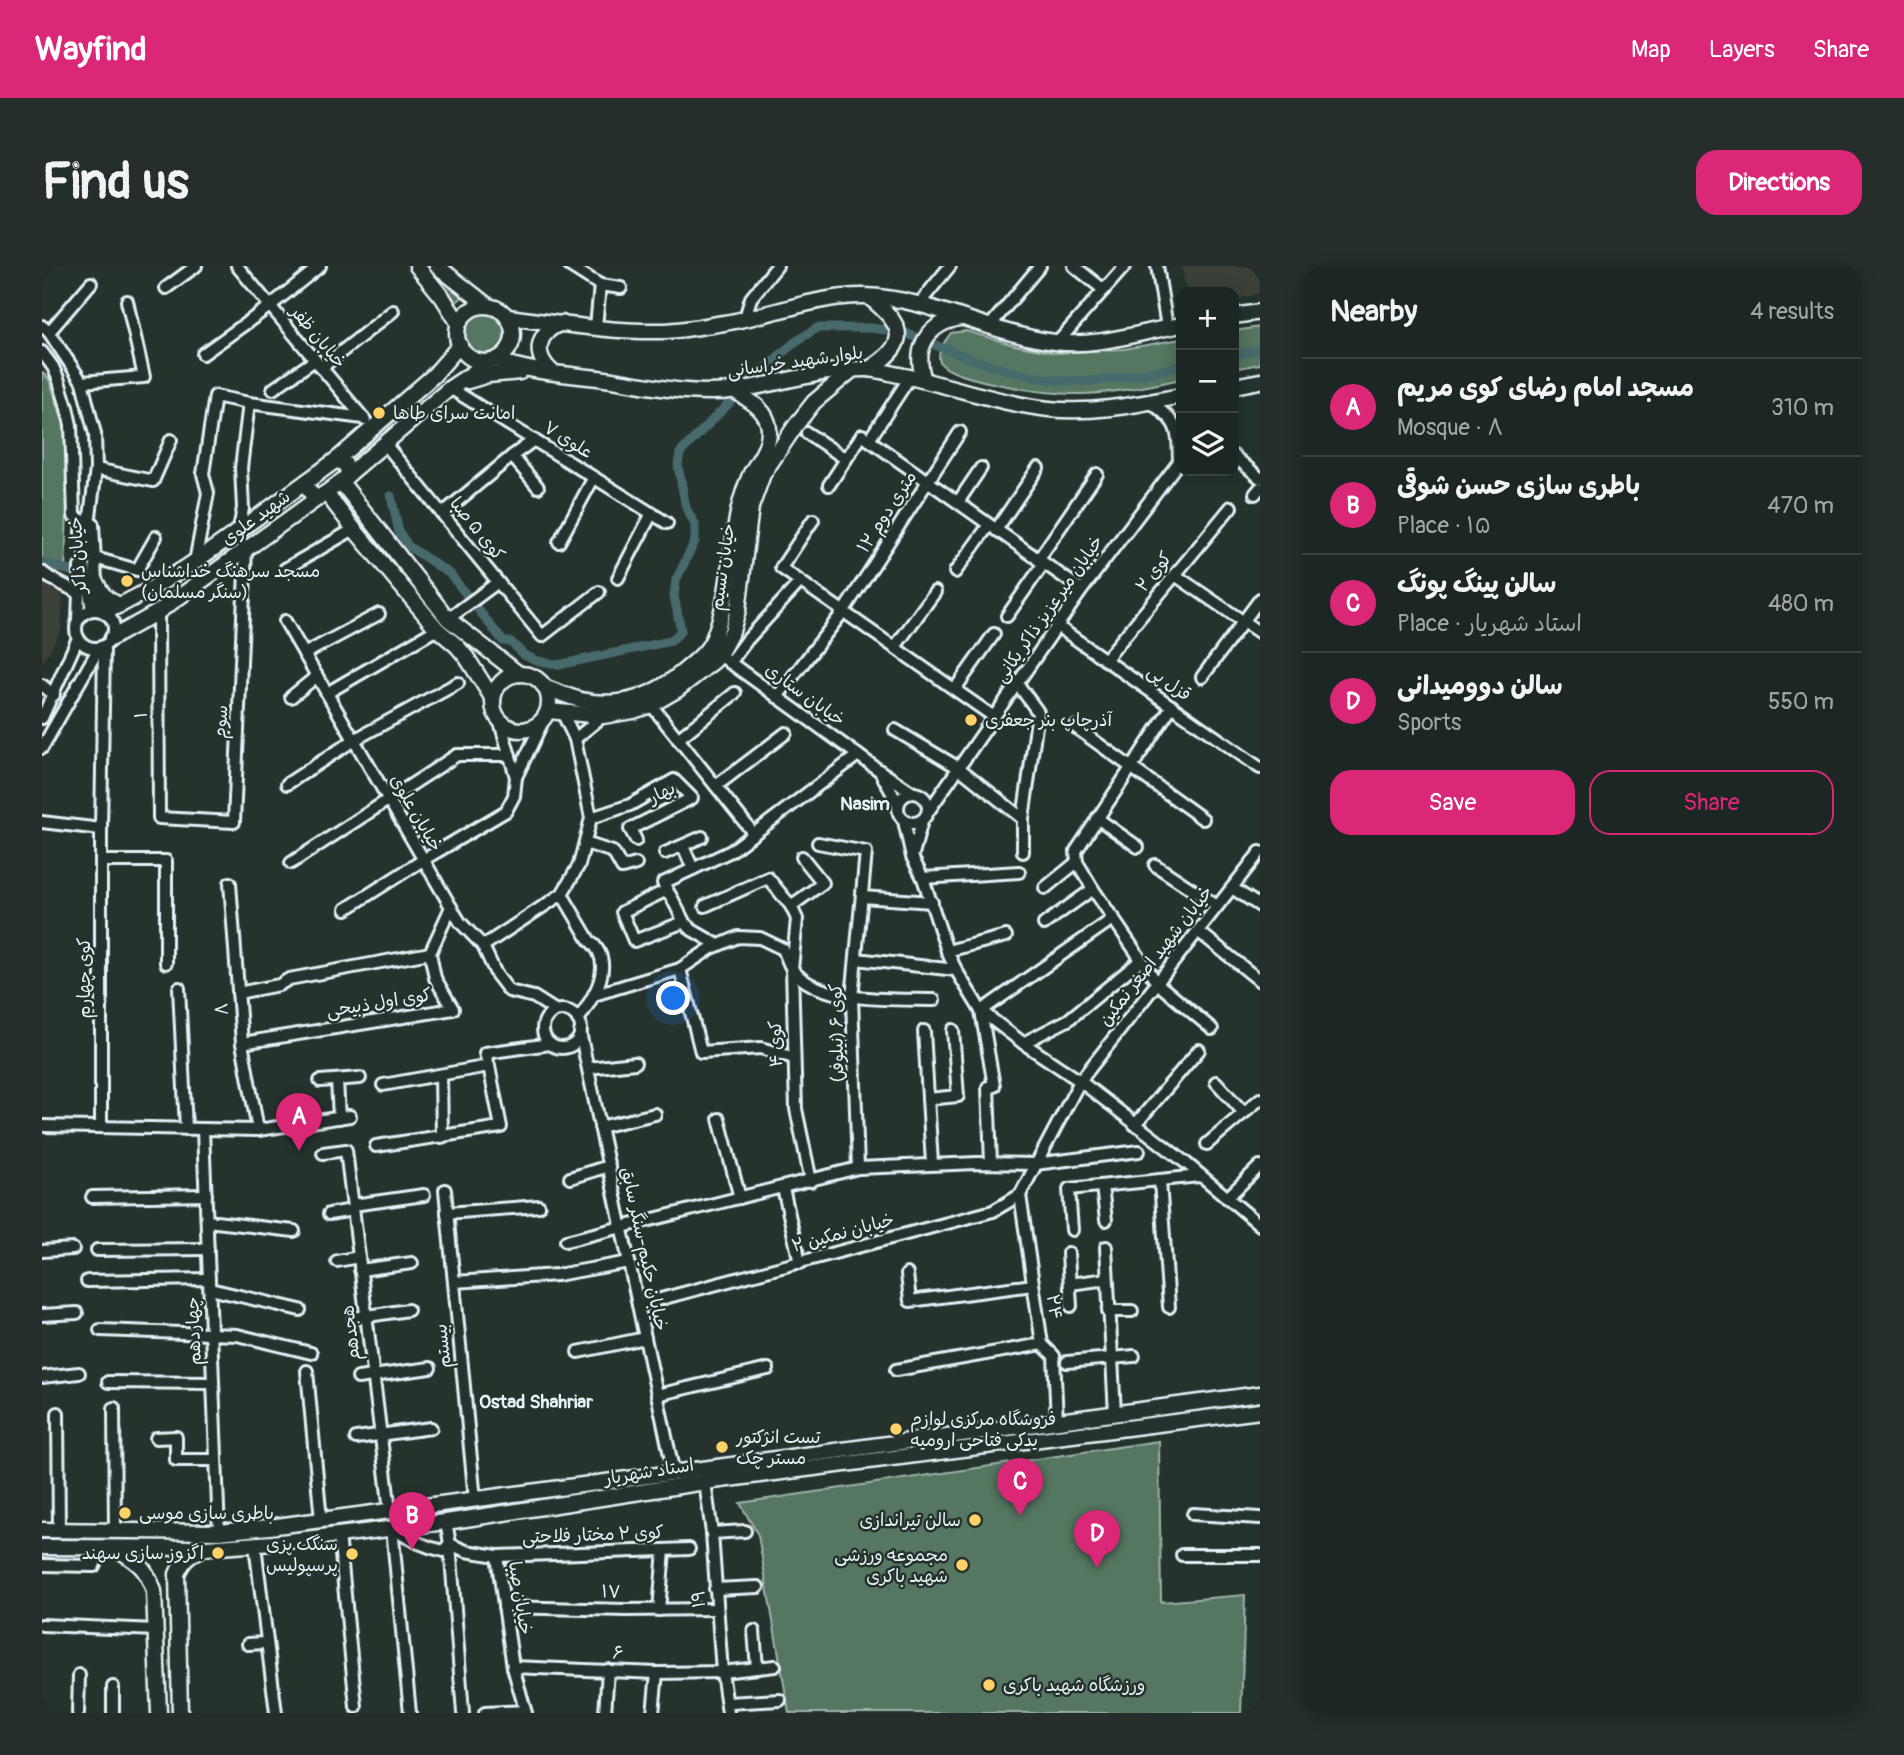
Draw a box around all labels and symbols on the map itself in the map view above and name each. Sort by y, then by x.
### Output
street label: خیابان ظفر [284,299,351,373]
street label: بلوار شهید خراسانی [726,341,864,383]
place label: امانت سرای طاها [393,402,515,425]
marker: امانت سرای طاها [371,405,387,421]
street label: علوی ۷ [539,416,597,464]
street label: ۱۲ متری دوم [852,467,924,558]
street label: شهید علوی [217,485,295,551]
street label: کوی ۵ صبا [444,492,510,566]
street label: خیابان ذاکر [64,516,92,596]
street label: خیابان نسیم [706,522,742,612]
street label: خیابان میرعزیز ذاکر یکانی [990,531,1108,687]
street label: کوی ۲ [1131,547,1177,597]
place label: مسجد سرهنگ خداشناس (سنگر مسلمان) [141,560,320,604]
marker: مسجد سرهنگ خداشناس (سنگر مسلمان) [119,573,135,589]
street label: خیابان ستاری [761,658,849,732]
street label: قزل پی [1142,660,1196,706]
street label: سوم [209,704,235,740]
place label: آذرچاپ بنر جعفری [985,709,1114,732]
street label: ۱ [130,712,153,718]
marker: آذرچاپ بنر جعفری [963,712,979,728]
street label: خیابان علوی [385,770,447,856]
street label: بهار [643,777,679,810]
district label: Nasim [840,792,890,816]
street label: خیابان شهید اصغر نمکین [1094,881,1218,1031]
street label: کوی چهارم [73,937,98,1018]
your location [656,981,690,1015]
street label: کوی اول ذبیحی [325,983,433,1023]
street label: کوی ۶ (نیلوفر) [825,983,849,1083]
street label: ۸ [210,1002,234,1016]
street label: کوی ۴ [764,1020,788,1068]
pin: A [276,1093,322,1151]
street label: خیابان حکیم-سنگر سابق [613,1165,673,1333]
street label: خیابان نمکین ۲ [789,1208,897,1258]
street label: ۲۴ [1041,1293,1067,1321]
street label: چهاردهم [181,1296,209,1366]
street label: هجدهم [336,1304,368,1362]
street label: بیستم [429,1322,459,1369]
district label: Ostad Shahriar [479,1390,593,1414]
place label: فروشگاه مرکزی لوازم یدکی فتاحی ارومیه [910,1408,1056,1452]
marker: فروشگاه مرکزی لوازم یدکی فتاحی ارومیه [888,1421,904,1437]
place label: تست انژکتور مستر چک [735,1426,821,1470]
marker: تست انژکتور مستر چک [714,1439,730,1455]
street label: استاد شهریار [601,1454,696,1491]
pin: C [997,1458,1043,1516]
pin: B [389,1492,435,1550]
place label: باطری سازی موسی [139,1502,274,1525]
marker: باطری سازی موسی [117,1505,133,1521]
place label: سالن تیراندازی [860,1509,961,1532]
pin: D [1074,1510,1120,1568]
marker: سالن تیراندازی [967,1512,983,1528]
street label: کوی ۲ مختار فلاحتی [522,1521,665,1549]
place label: سنگک پزی پرسپولیس [266,1533,338,1577]
place label: اگزوز سازی سهند [82,1542,204,1565]
place label: مجموعه ورزشی شهید باکری [834,1544,948,1588]
marker: اگزوز سازی سهند [210,1545,226,1561]
marker: سنگک پزی پرسپولیس [344,1546,360,1562]
marker: مجموعه ورزشی شهید باکری [954,1557,970,1573]
street label: خیابان صبا [503,1560,537,1636]
street label: ۱۷ [601,1580,621,1604]
street label: ۱۹ [687,1589,711,1609]
street label: ۶ [612,1641,624,1665]
place label: ورزشگاه شهید باکری [1003,1674,1145,1697]
marker: ورزشگاه شهید باکری [981,1677,997,1693]

